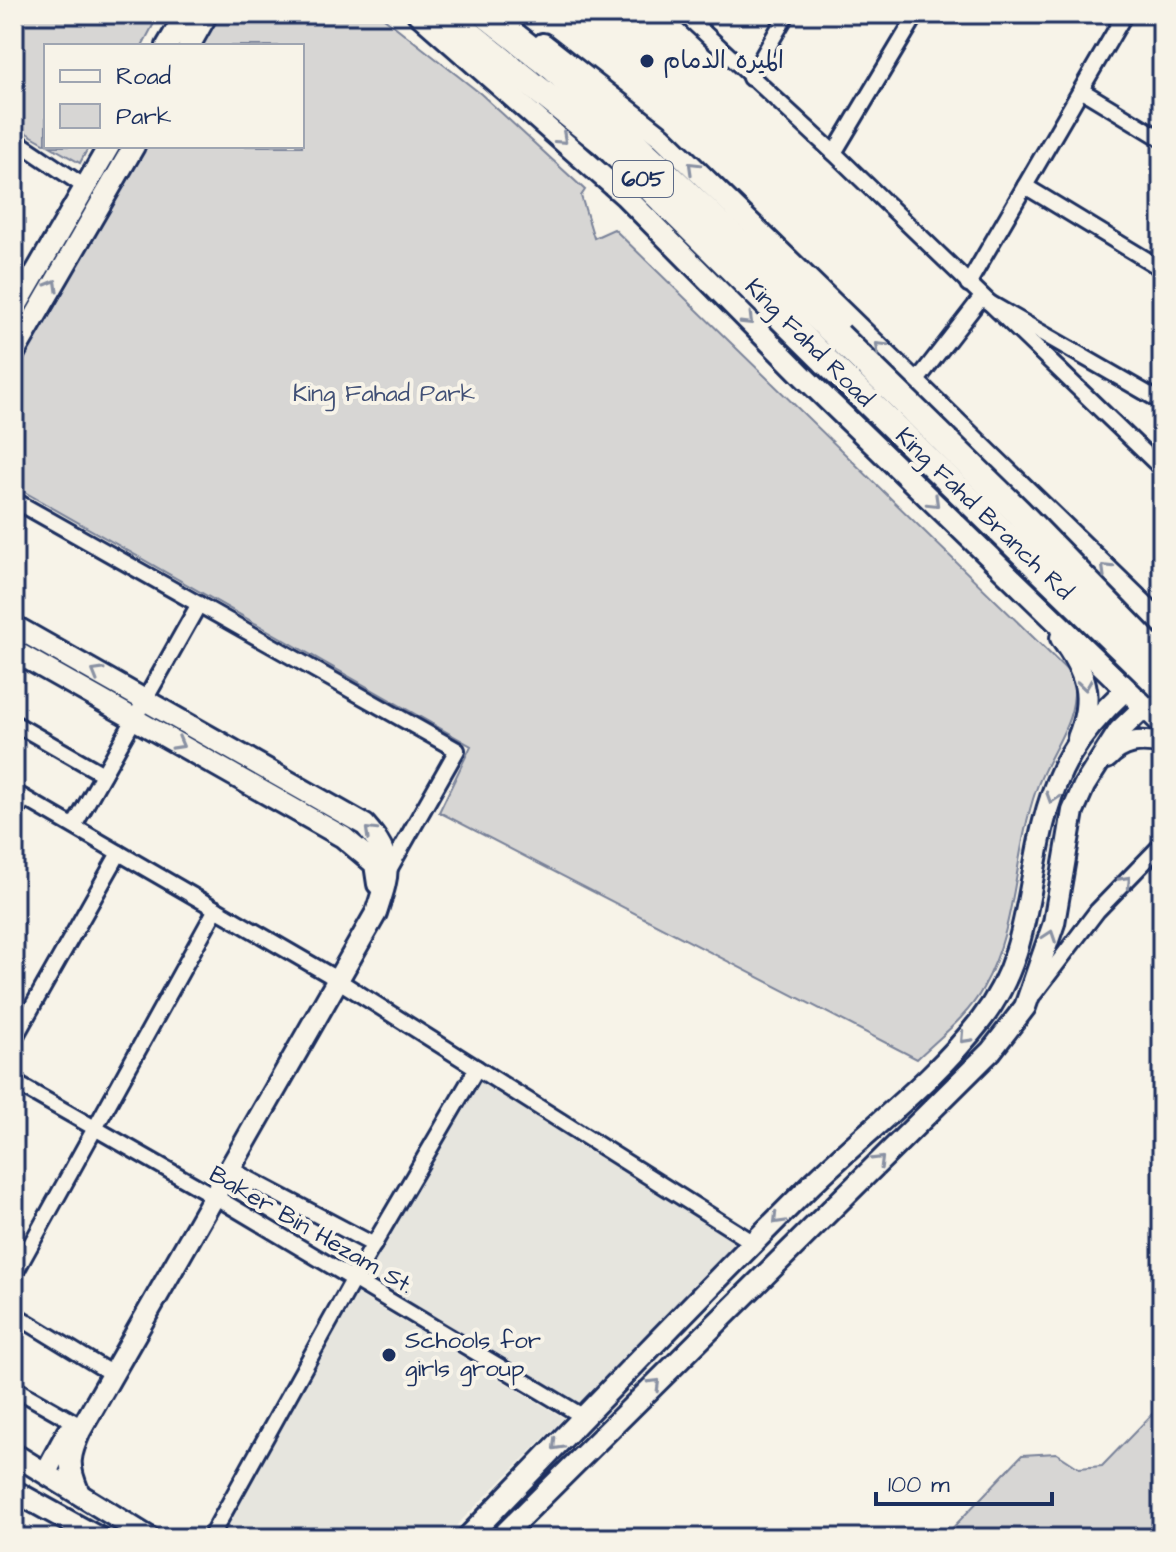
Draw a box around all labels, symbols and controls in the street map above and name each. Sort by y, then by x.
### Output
legend [44,44,304,148]
place label: الميره الدمام [663,44,784,78]
marker: الميره الدمام [638,52,656,70]
text: Road [116,60,171,94]
text: Park [116,100,172,134]
one-way arrow [552,129,567,143]
road number: 605 [613,161,673,197]
one-way arrow [688,162,702,176]
street label: King Fahd Road [736,271,881,416]
one-way arrow [43,279,59,294]
one-way arrow [739,311,753,325]
one-way arrow [875,342,889,357]
park label: King Fahad Park [293,377,476,412]
street label: King Fahd Branch Rd [887,420,1080,609]
one-way arrow [925,492,939,507]
one-way arrow [1101,564,1115,578]
one-way arrow [91,667,106,683]
one-way arrow [1076,678,1093,692]
one-way arrow [171,735,186,750]
one-way arrow [1046,790,1062,804]
one-way arrow [365,827,379,841]
one-way arrow [1117,876,1131,890]
one-way arrow [1040,930,1056,944]
one-way arrow [959,1029,974,1043]
one-way arrow [870,1156,884,1170]
street label: Baker Bin Hezam St. [203,1158,419,1302]
one-way arrow [773,1210,787,1224]
place label: Schools for girls group [405,1324,541,1387]
marker: Schools for girls group [380,1346,398,1364]
one-way arrow [646,1379,660,1393]
one-way arrow [552,1436,567,1450]
scale bar [876,1456,1052,1506]
text: 100 m [888,1468,950,1502]

